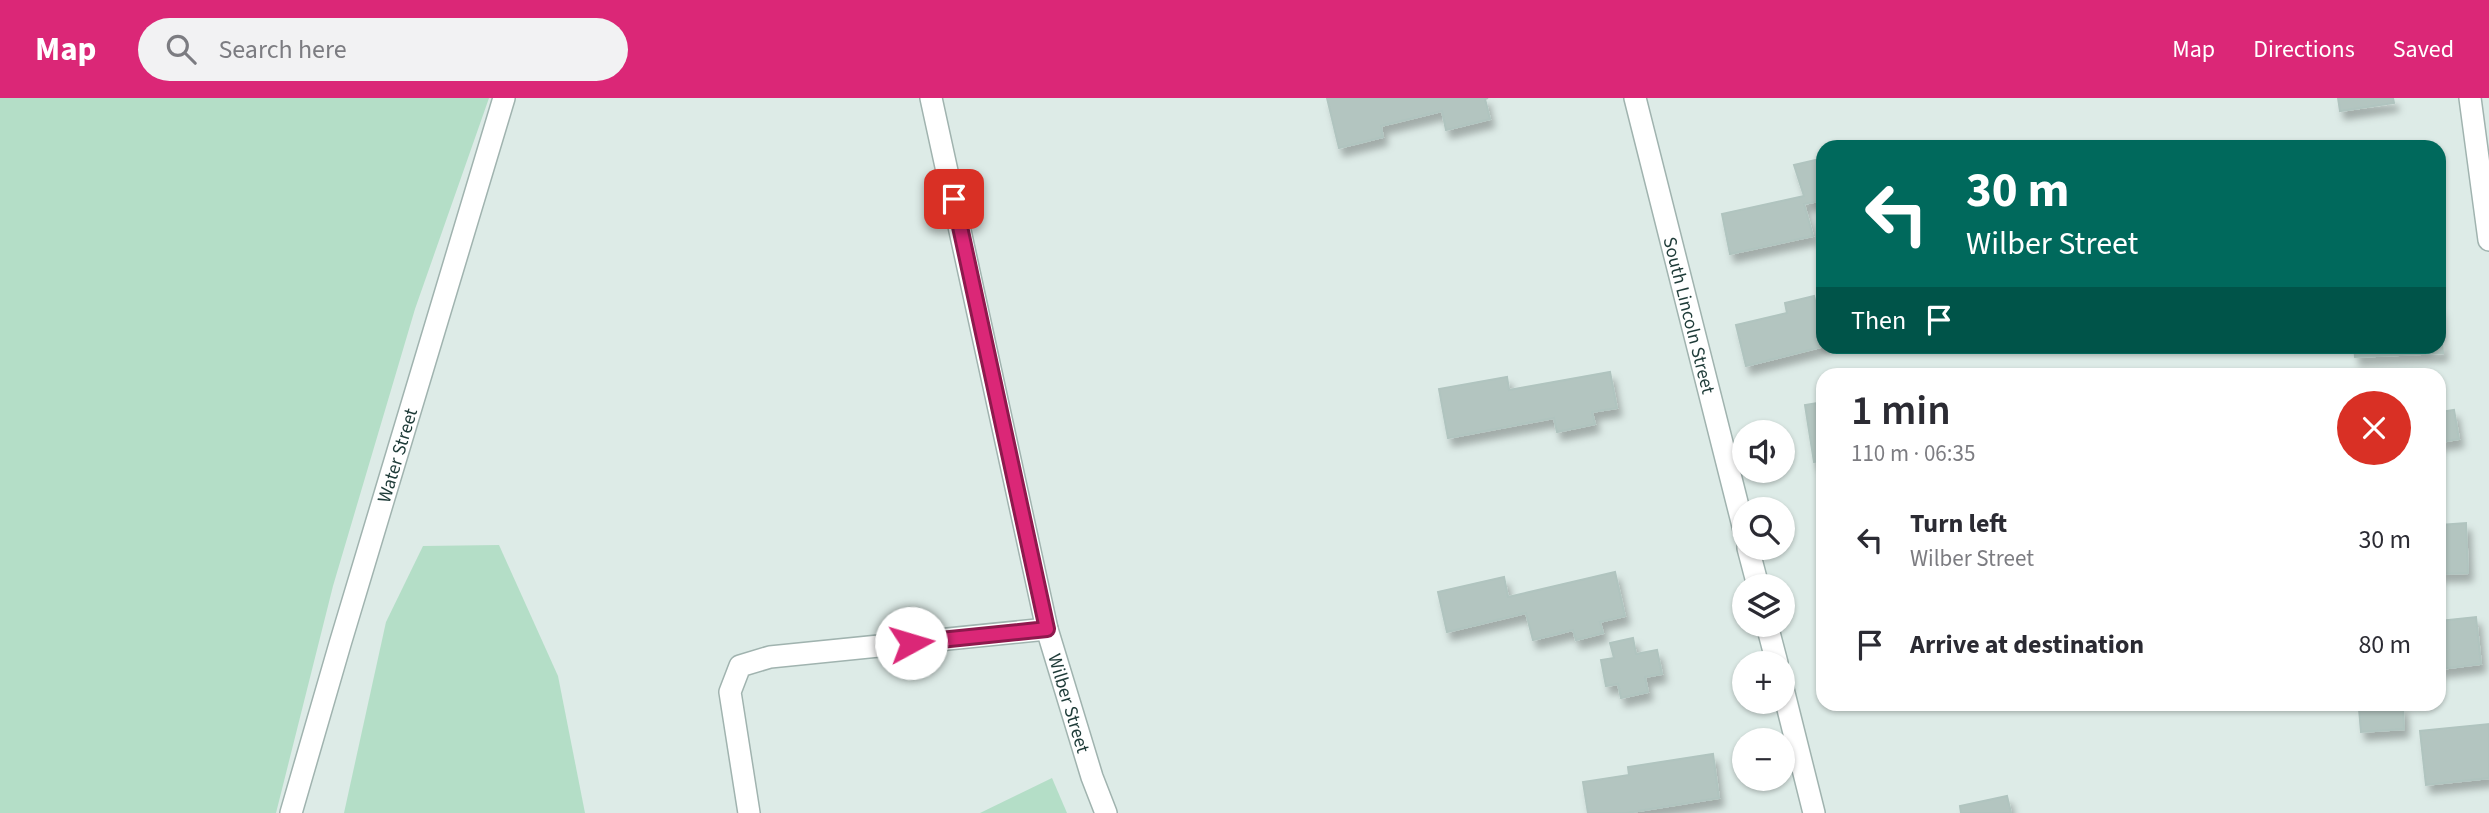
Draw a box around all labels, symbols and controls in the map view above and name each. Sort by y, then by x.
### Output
search box [138,18,628,81]
text: Map [35,26,96,73]
icon: search [162,30,200,68]
text: Search here [218,31,347,68]
text: Map [2172,32,2215,67]
text: Directions [2253,32,2355,67]
text: Saved [2393,32,2454,67]
text: 30 m [1966,156,2070,226]
icon: left [1851,168,1942,259]
pin [924,169,984,229]
icon: arrive [935,180,973,218]
text: Wilber Street [1966,221,2138,267]
street label: South Lincoln Street [1656,234,1721,397]
icon: arrive [1920,301,1958,339]
text: Then [1851,302,1906,339]
text: 1 min [1851,381,1951,441]
button: close [2337,391,2411,465]
street label: Water Street [371,405,425,506]
map controls [1732,420,1795,791]
button: sound [1732,420,1795,483]
text: 110 m · 06:35 [1851,437,1975,470]
button: search [1732,497,1795,560]
text: Turn left [1910,505,2007,542]
icon: left [1851,521,1889,559]
text: 30 m [2358,521,2411,558]
text: Wilber Street [1910,542,2034,575]
button: layers [1732,574,1795,637]
position arrow [874,606,948,680]
icon: arrive [1851,626,1889,664]
text: Arrive at destination [1910,626,2144,663]
text: 80 m [2358,626,2411,663]
street label: Wilber Street [1040,651,1096,757]
button: + [1732,651,1795,714]
button: − [1732,728,1795,791]

